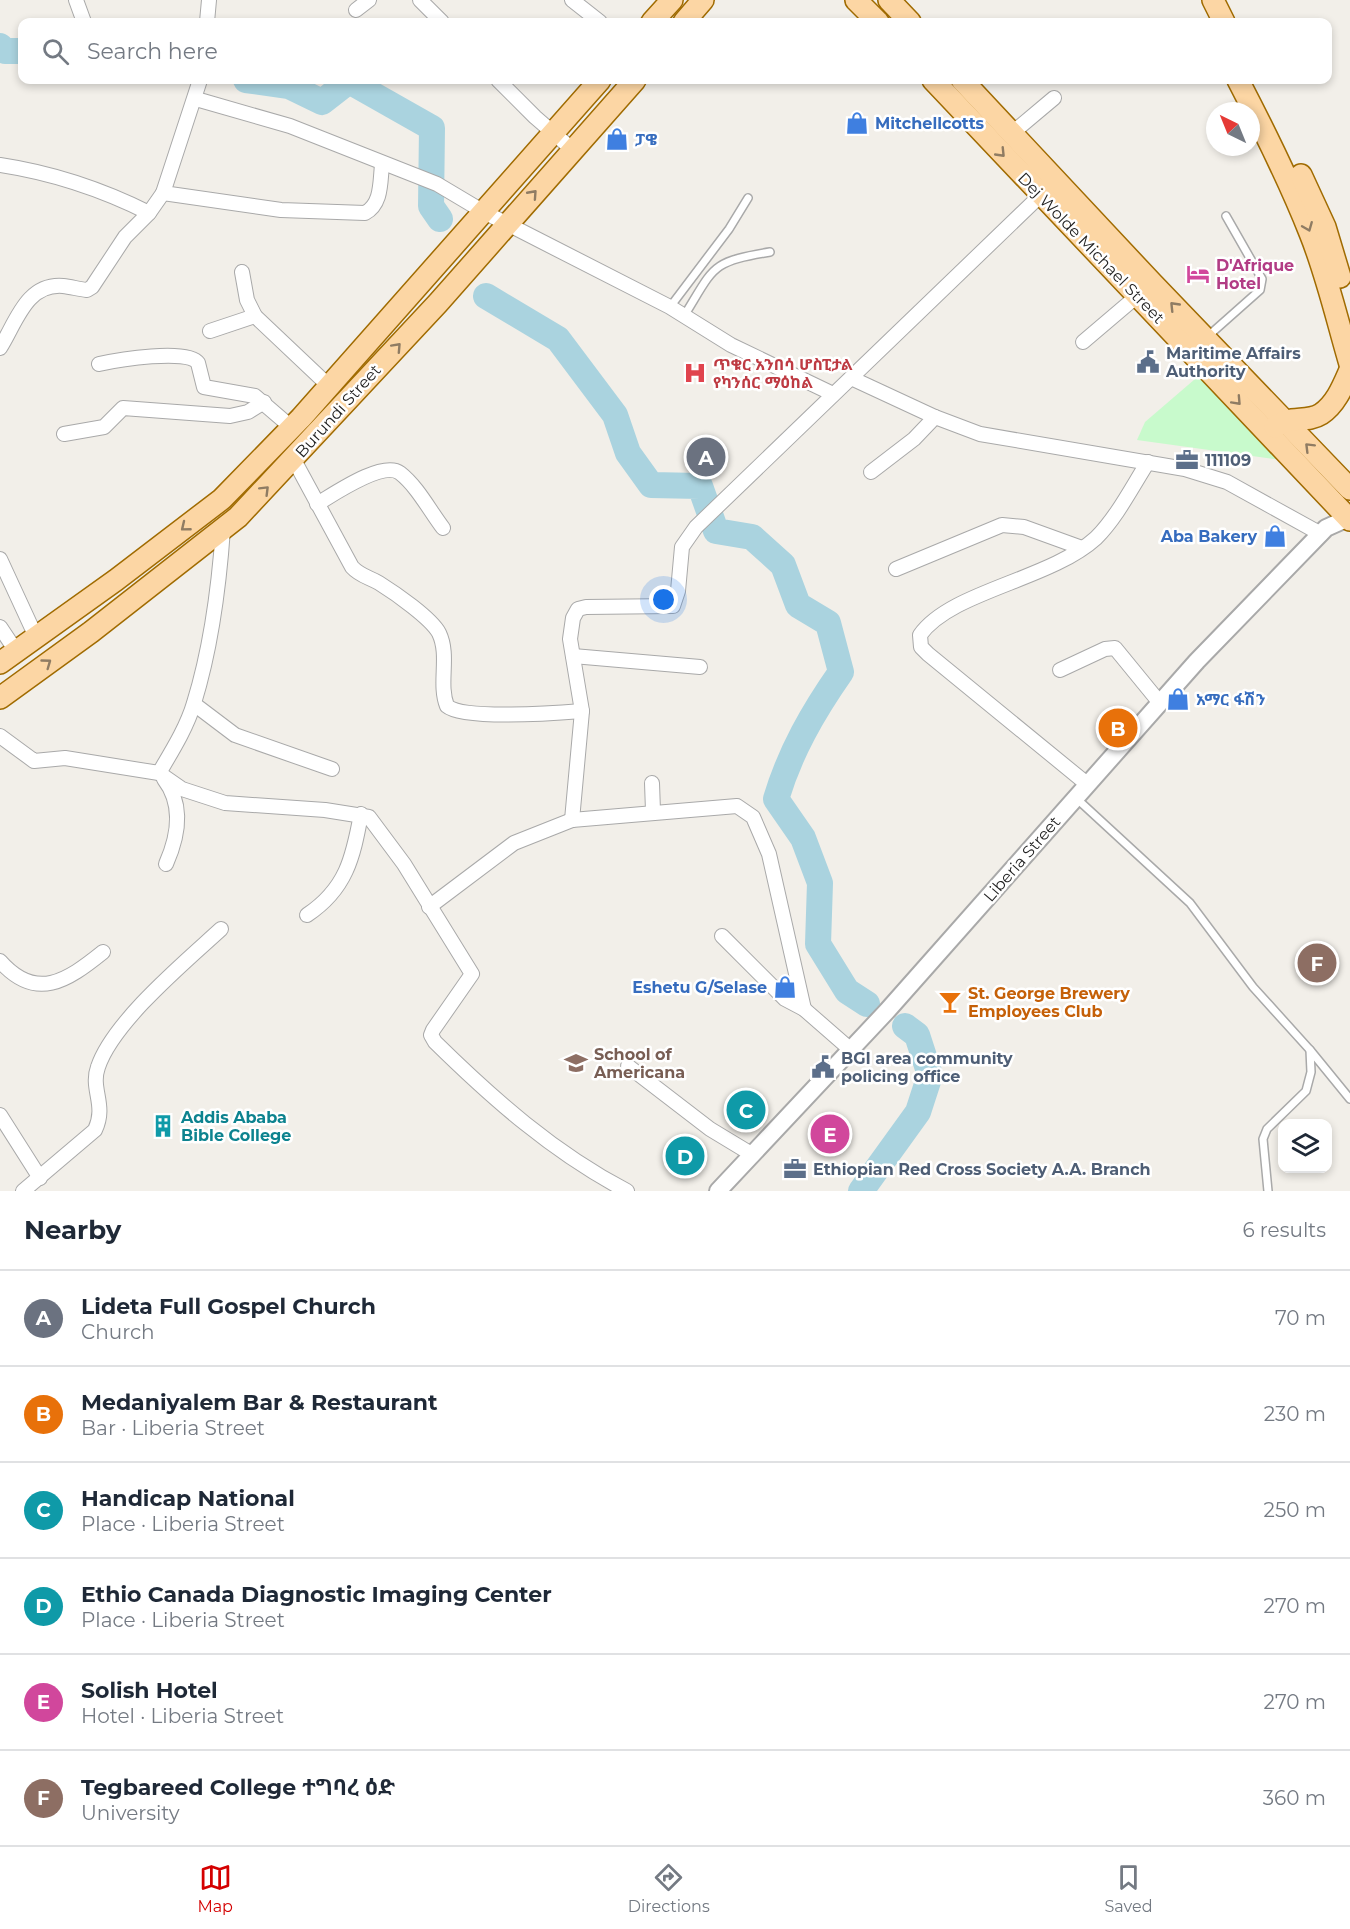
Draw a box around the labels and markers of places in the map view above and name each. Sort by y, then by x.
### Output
shop icon: Mitchellcotts [844,110,870,136]
place label: Mitchellcotts [875,114,985,133]
shop icon: ፓዌ [604,126,630,152]
place label: ፓዌ [635,130,657,149]
place label: D'Afrique Hotel [1216,256,1294,293]
hotel icon: D'Afrique Hotel [1185,261,1211,287]
place label: Maritime Affairs Authority [1165,344,1301,381]
public building icon: Maritime Affairs Authority [1135,349,1161,375]
place label: ጥቁር አንበሳ ሆስፒታል የካንሰር ማዕከል [713,355,853,392]
hospital icon: ጥቁር አንበሳ ሆስፒታል የካንሰር ማዕከል [682,360,708,386]
pin: A [686,434,726,480]
office icon: 111109 [1174,447,1200,473]
place label: 111109 [1205,451,1251,470]
shop icon: Aba Bakery [1262,523,1288,549]
place label: Aba Bakery [1160,527,1257,546]
shop icon: አማር ፋሽን [1165,686,1191,712]
place label: አማር ፋሽን [1196,690,1266,709]
pin: B [1098,706,1138,750]
pin: F [1298,940,1336,986]
shop icon: Eshetu G/Selase [772,974,798,1000]
place label: Eshetu G/Selase [632,978,767,997]
place label: St. George Brewery Employees Club [968,984,1130,1021]
bar icon: St. George Brewery Employees Club [937,989,963,1015]
place label: School of Americana [593,1045,685,1082]
place label: BGI area community policing office [841,1049,1013,1086]
school or university icon: School of Americana [563,1050,589,1076]
public building icon: BGI area community policing office [810,1054,836,1080]
pin: C [726,1088,766,1132]
place label: Addis Ababa Bible College [180,1108,291,1145]
pin: E [810,1112,850,1156]
building icon: Addis Ababa Bible College [150,1113,176,1139]
pin: D [666,1134,704,1178]
office icon: Ethiopian Red Cross Society A.A. Branch [782,1156,808,1182]
place label: Ethiopian Red Cross Society A.A. Branch [813,1160,1151,1179]

